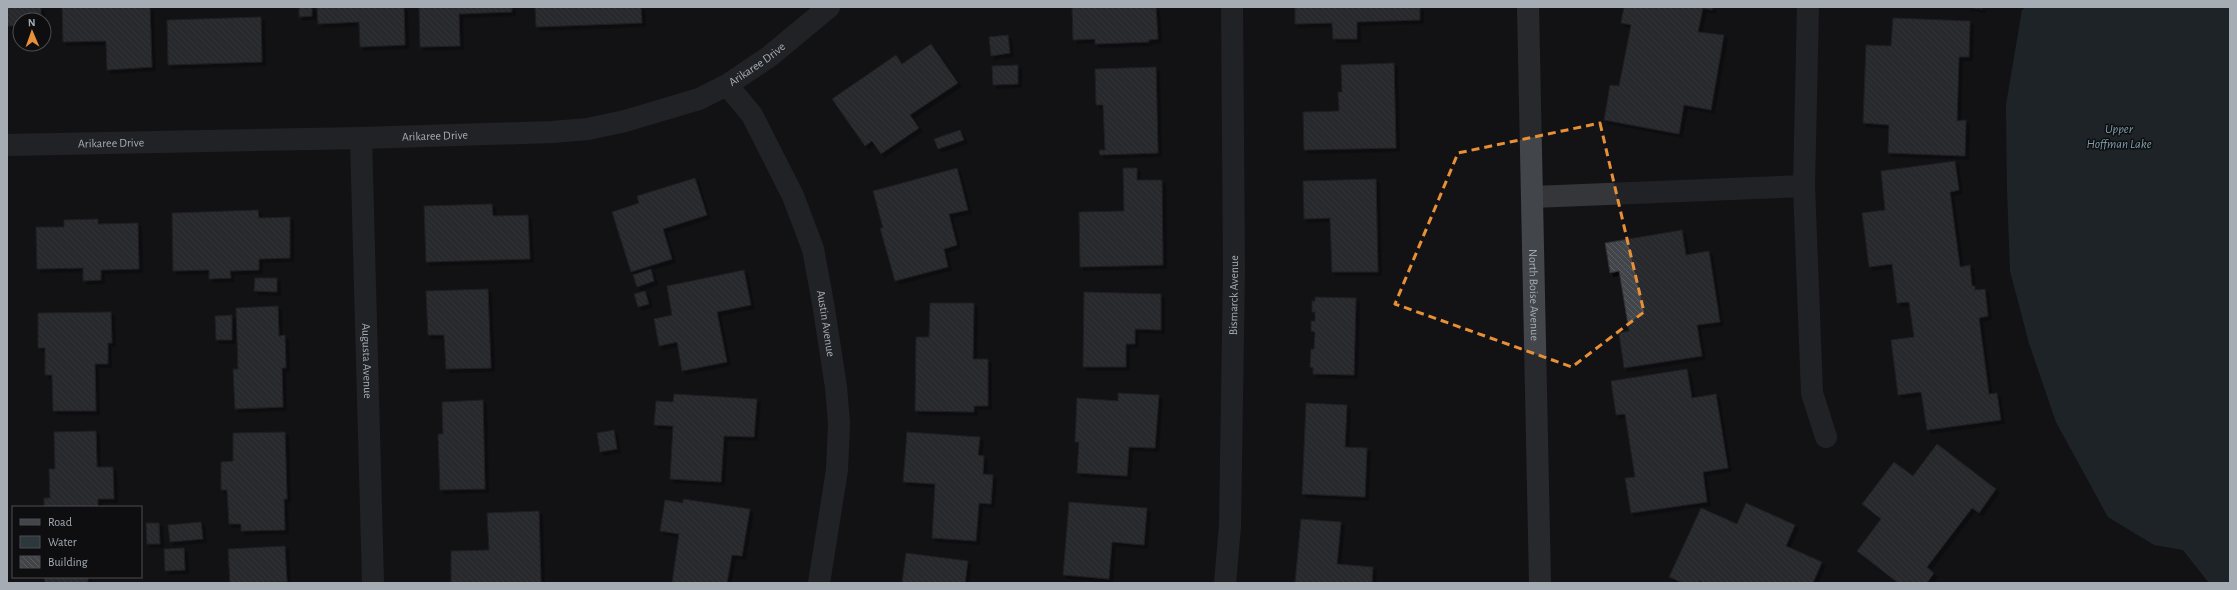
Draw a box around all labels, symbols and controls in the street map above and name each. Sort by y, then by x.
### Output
north arrow [12,12,52,52]
text: N [28,17,36,28]
street label: Arikaree Drive [726,40,787,88]
water label: Upper Hoffman Lake [2086,123,2152,151]
street label: Arikaree Drive [402,129,468,143]
street label: Arikaree Drive [78,136,144,150]
street label: North Boise Avenue [1527,249,1541,341]
street label: Bismarck Avenue [1227,255,1240,335]
street label: Austin Avenue [815,289,837,358]
street label: Augusta Avenue [360,323,374,399]
legend [12,506,142,578]
text: Road [48,516,72,528]
text: Water [48,536,77,548]
text: Building [48,556,88,568]

